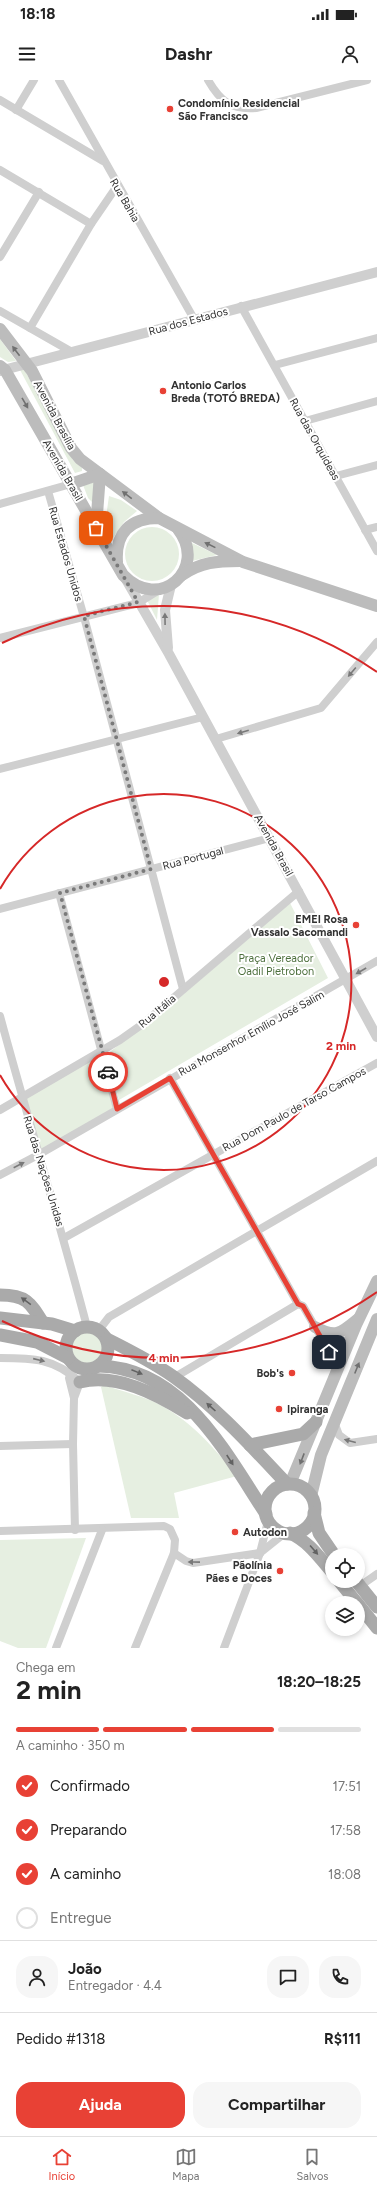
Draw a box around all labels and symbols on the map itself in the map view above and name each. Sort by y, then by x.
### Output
place label: Condomínio Residencial São Francisco [178,97,300,123]
marker: Condomínio Residencial São Francisco [165,104,175,114]
street label: Rua Bahia [107,176,142,224]
street label: Rua dos Estados [147,305,229,338]
one-way arrow [12,345,20,356]
street label: Avenida Brasília [31,378,78,452]
place label: Antonio Carlos Breda (TOTÓ BREDA) [171,379,280,405]
marker: Antonio Carlos Breda (TOTÓ BREDA) [158,386,168,396]
street label: Rua das Orquídeas [287,396,342,483]
one-way arrow [22,397,29,409]
street label: Avenida Brasil [40,437,85,503]
one-way arrow [122,491,133,499]
street label: Rua Estados Unidos [46,505,85,603]
pin [79,511,113,545]
one-way arrow [204,542,216,548]
one-way arrow [162,612,168,625]
one-way arrow [348,666,357,677]
one-way arrow [236,729,248,735]
street label: Avenida Brasil [251,812,296,878]
street label: Rua Portugal [161,844,225,873]
place label: EMEI Rosa Vassalo Sacomandi [251,913,348,939]
marker: EMEI Rosa Vassalo Sacomandi [351,920,361,930]
park label: Praça Vereador Oadil Pietrobon [238,952,314,978]
one-way arrow [355,967,367,974]
centre of rings [157,975,171,989]
street label: Rua Monsenhor Emílio José Salim [176,988,326,1079]
street label: Rua Itália [136,992,179,1031]
text: 2 min [326,1039,356,1053]
courier [88,1052,128,1092]
street label: Rua Dom Paulo de Tarso Campos [220,1064,368,1154]
street label: Rua das Nações Unidas [20,1114,67,1228]
one-way arrow [13,1162,25,1168]
one-way arrow [21,1297,32,1305]
pin [312,1335,346,1369]
text: 4 min [149,1351,180,1365]
one-way arrow [33,1357,45,1363]
one-way arrow [354,1362,360,1373]
place label: Bob's [257,1367,284,1380]
marker: Bob's [287,1368,297,1378]
one-way arrow [132,1370,144,1376]
one-way arrow [205,1402,216,1411]
place label: Ipiranga [287,1403,329,1416]
marker: Ipiranga [274,1404,284,1414]
one-way arrow [344,1438,357,1444]
one-way arrow [298,1453,304,1465]
one-way arrow [226,1455,234,1465]
place label: Autodon [243,1526,287,1539]
marker: Autodon [230,1527,240,1537]
one-way arrow [309,1545,318,1555]
one-way arrow [187,1559,200,1565]
place label: Pãolínia Pães e Doces [206,1559,272,1585]
marker: Pãolínia Pães e Doces [275,1566,285,1576]

